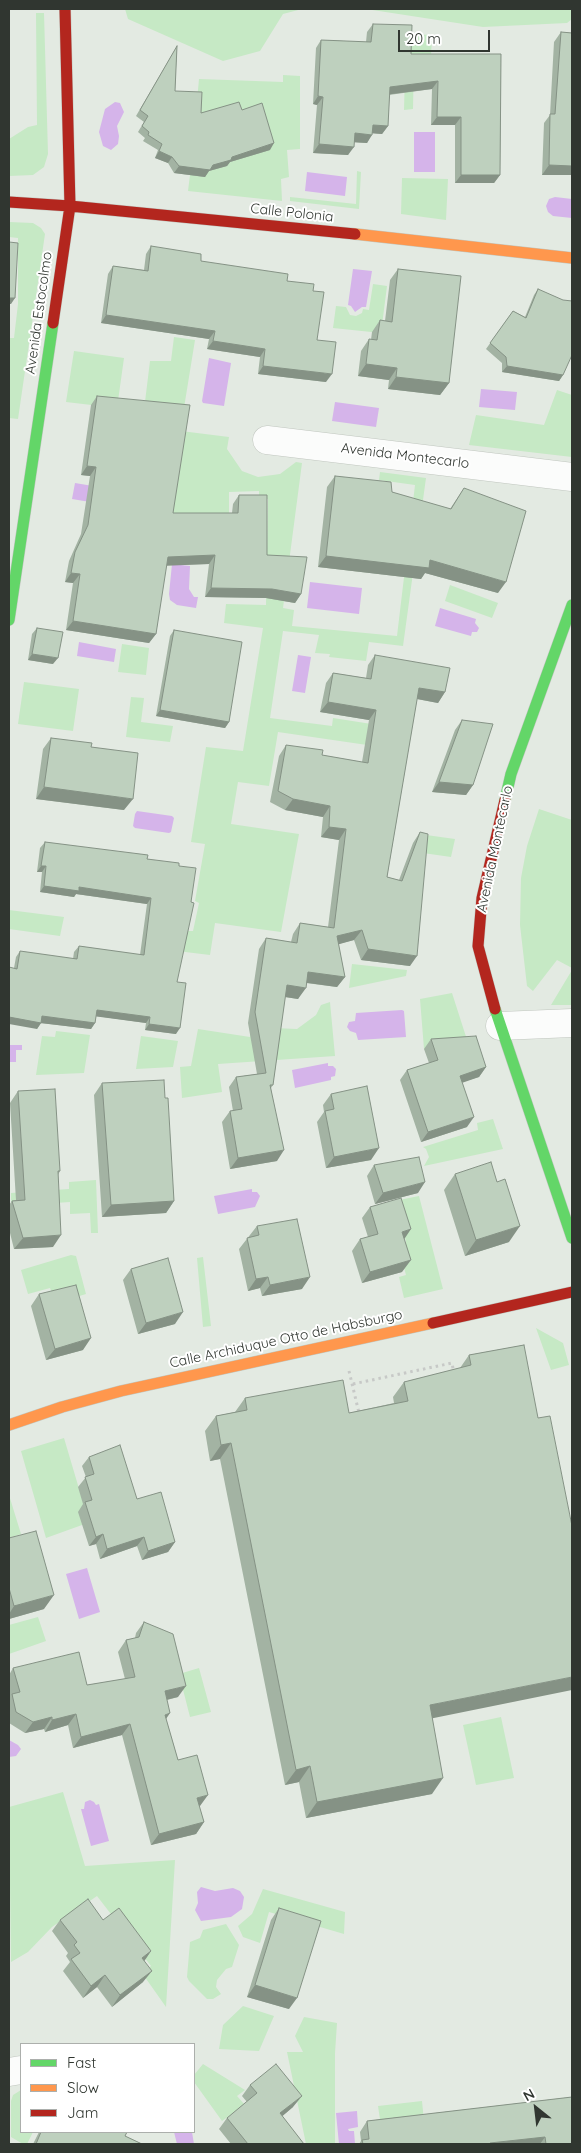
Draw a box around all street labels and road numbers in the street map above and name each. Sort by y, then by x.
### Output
street label: Calle Polonia [250,200,334,226]
street label: Avenida Estocolmo [22,251,56,375]
street label: Avenida Montecarlo [340,440,470,472]
street label: Avenida Montecarlo [473,784,517,914]
street label: Calle Archiduque Otto de Habsburgo [168,1306,404,1372]

